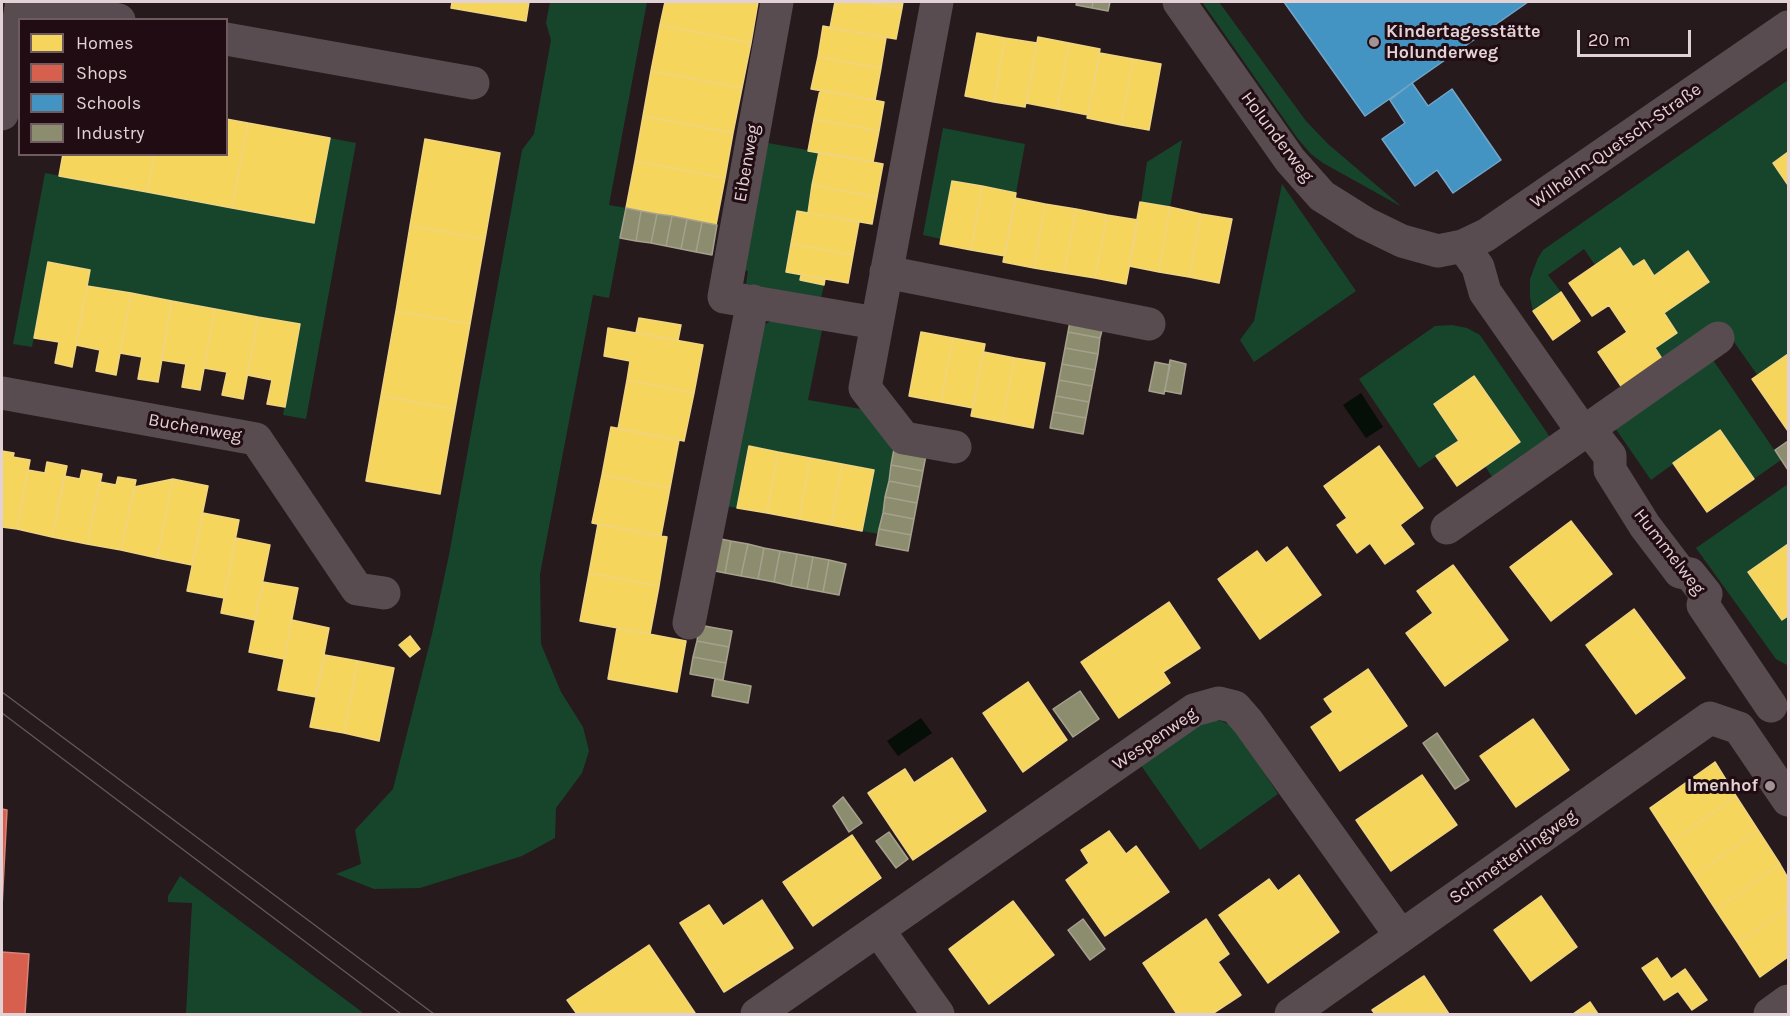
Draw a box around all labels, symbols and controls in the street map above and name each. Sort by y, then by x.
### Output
legend [18,18,228,156]
scale bar [1580,18,1694,56]
place label: Kindertagesstätte Holunderweg [1386,21,1541,63]
text: 20 m [1588,29,1630,51]
text: Homes [76,32,133,54]
marker: Kindertagesstätte Holunderweg [1367,35,1381,49]
text: Shops [76,62,128,84]
street label: Wilhelm-Quetsch-Straße [1526,79,1706,213]
street label: Holunderweg [1236,88,1318,186]
text: Schools [76,92,141,114]
text: Industry [76,122,145,144]
street label: Eibenweg [730,122,764,204]
street label: Buchenweg [146,409,244,447]
street label: Hummelweg [1629,505,1709,599]
street label: Wespenweg [1109,703,1201,775]
place label: Imenhof [1687,775,1758,797]
marker: Imenhof [1763,779,1777,793]
street label: Schmetterlingweg [1445,805,1581,909]

